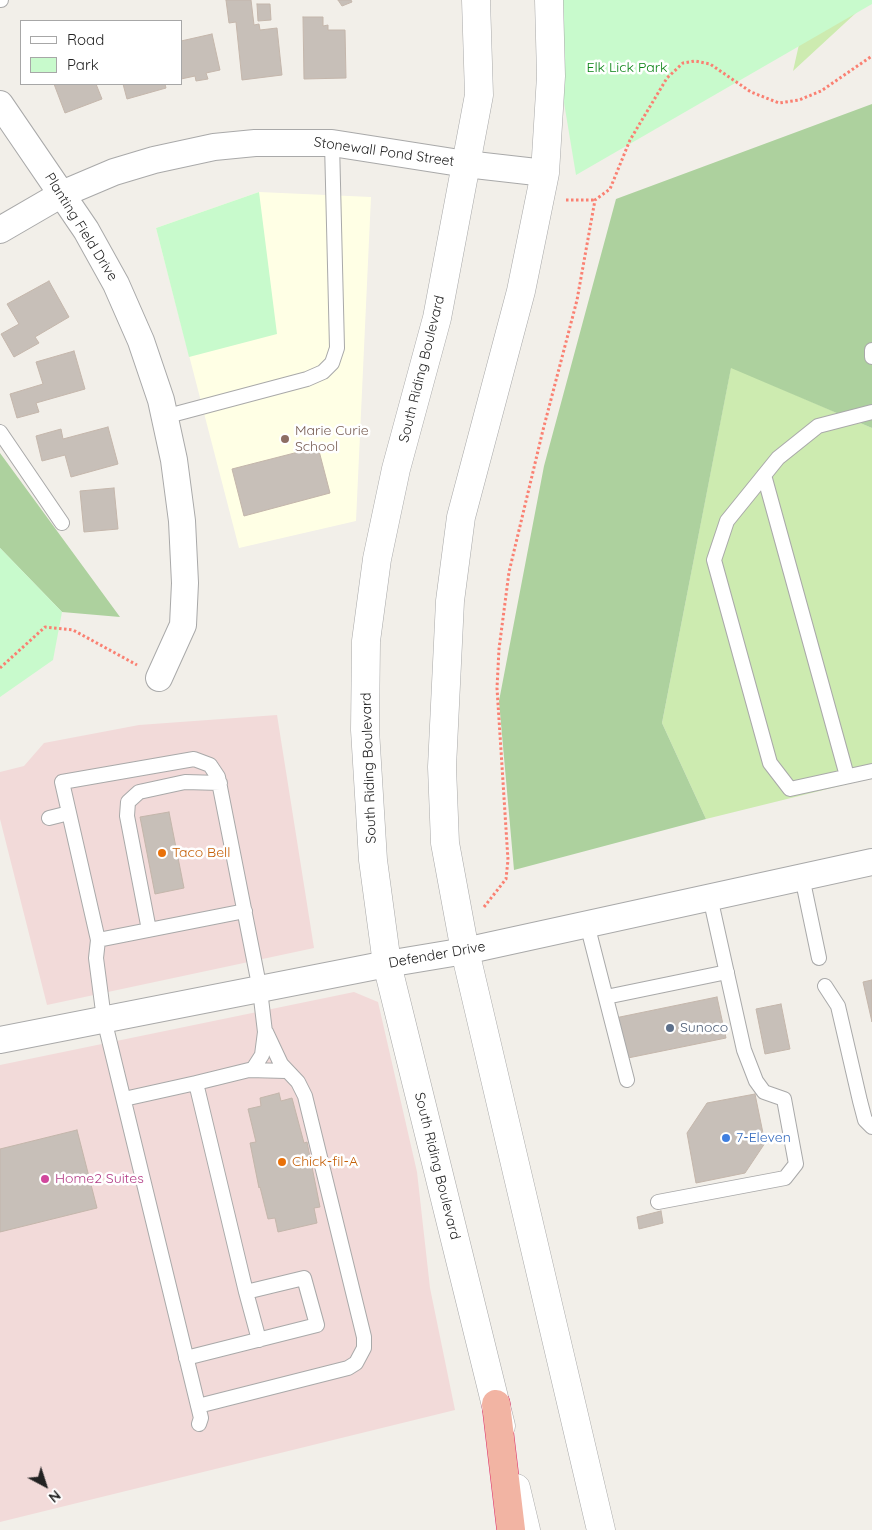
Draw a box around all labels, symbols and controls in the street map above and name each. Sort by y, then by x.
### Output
legend [20,20,182,85]
text: Road [67,30,104,49]
text: Park [67,55,99,74]
park label: Elk Lick Park [586,60,668,76]
street label: Stonewall Pond Street [313,134,455,170]
street label: Planting Field Drive [41,170,121,284]
street label: South Riding Boulevard [396,294,448,444]
place label: Marie Curie School [295,423,369,456]
marker: Marie Curie School [279,433,291,445]
street label: South Riding Boulevard [358,692,380,844]
place label: Taco Bell [172,845,231,861]
marker: Taco Bell [156,847,168,859]
street label: Defender Drive [387,938,487,972]
place label: Sunoco [680,1020,728,1036]
marker: Sunoco [664,1022,676,1034]
street label: South Riding Boulevard [411,1091,463,1241]
place label: 7-Eleven [736,1130,791,1146]
marker: 7-Eleven [720,1132,732,1144]
place label: Chick-fil-A [292,1154,358,1170]
marker: Chick-fil-A [276,1156,288,1168]
place label: Home2 Suites [55,1171,144,1187]
marker: Home2 Suites [39,1173,51,1185]
north arrow [20,1460,70,1510]
text: N [45,1486,64,1507]

